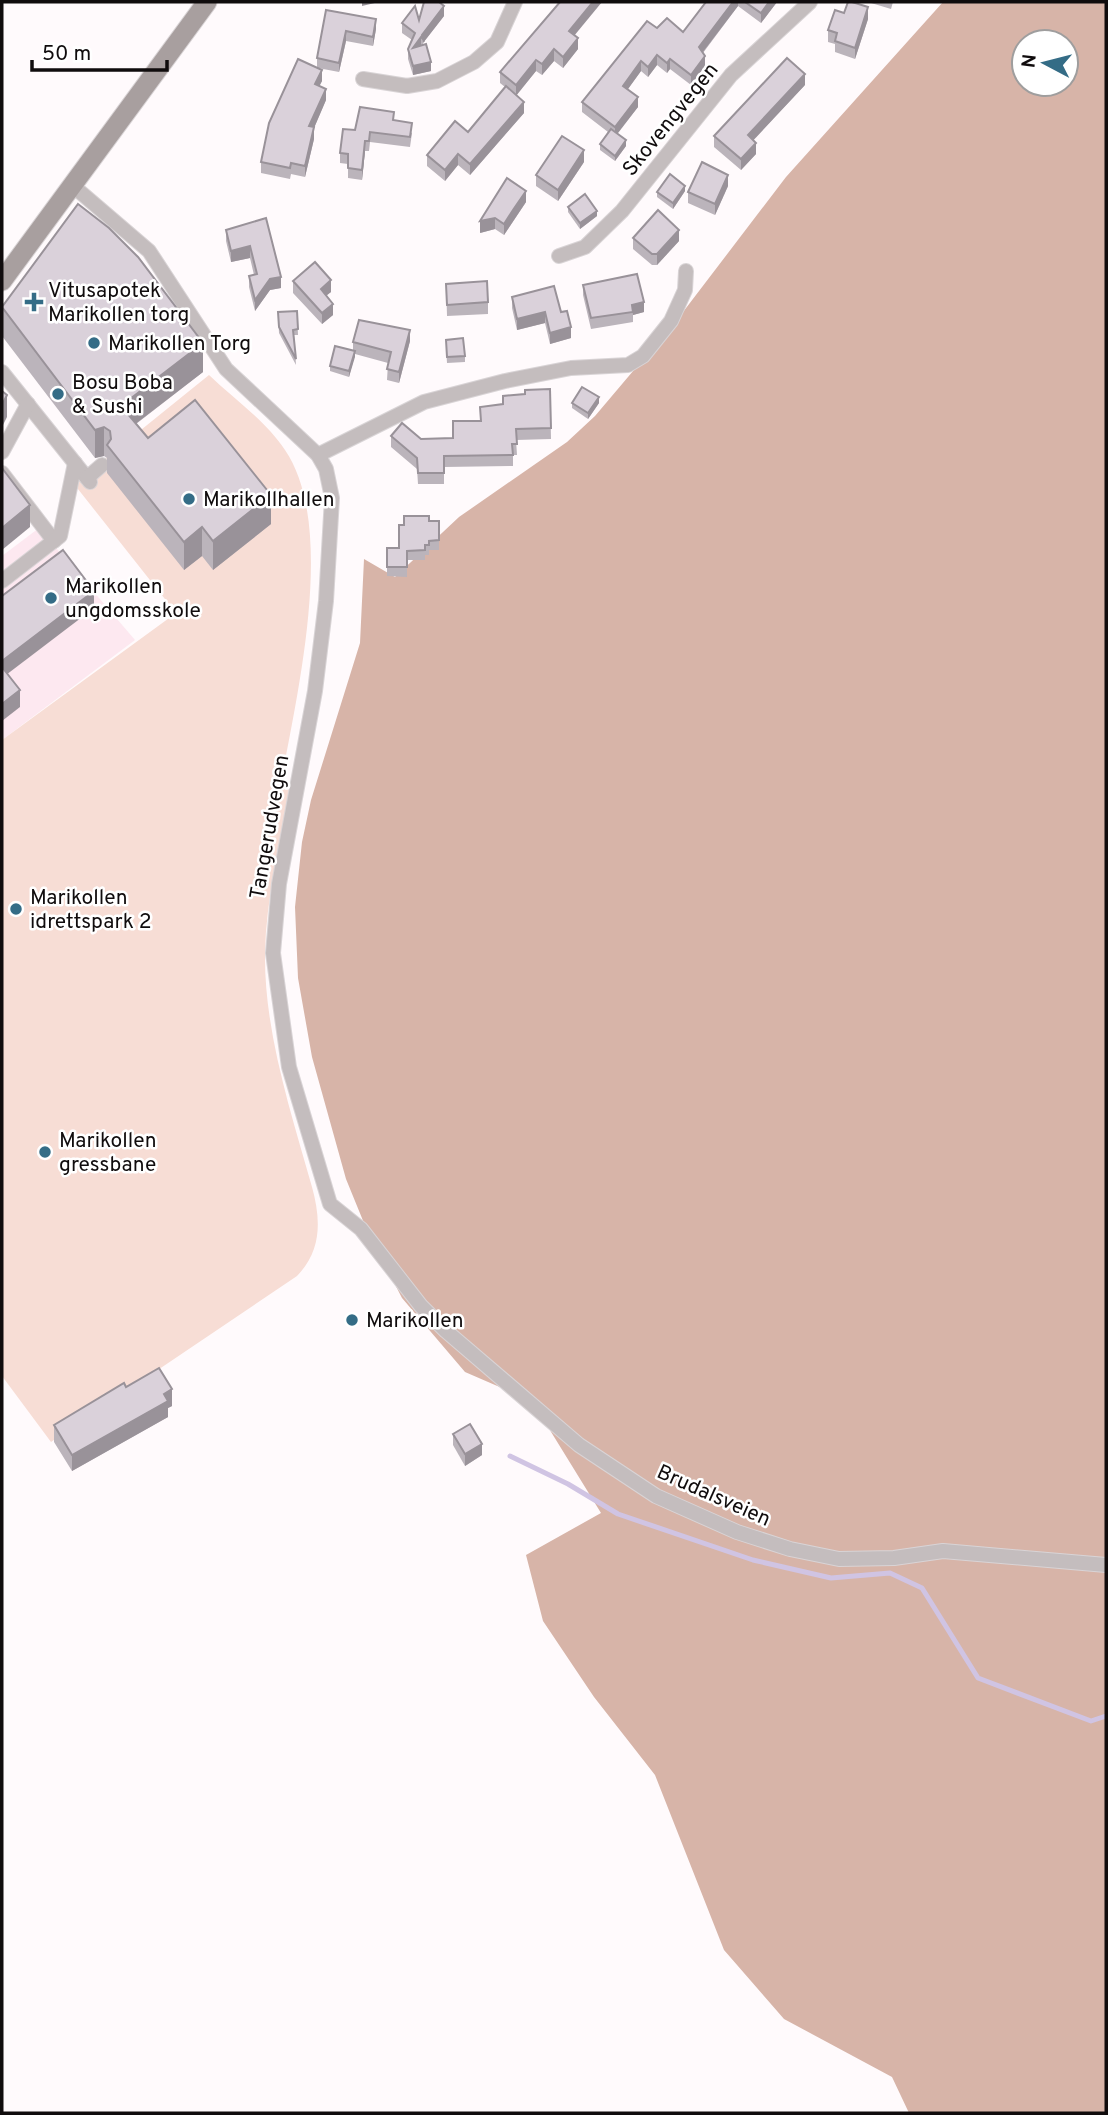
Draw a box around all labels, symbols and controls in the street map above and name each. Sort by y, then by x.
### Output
scale bar [32,28,166,72]
north arrow [1010,28,1080,98]
text: 50 m [42,41,91,68]
text: N [1017,53,1043,69]
street label: Skovengvegen [617,58,725,182]
place label: Vitusapotek Marikollen torg [48,278,189,329]
marker: Vitusapotek Marikollen torg [26,294,42,310]
place label: Marikollen Torg [108,331,251,358]
marker: Marikollen Torg [86,335,102,351]
place label: Bosu Boba & Sushi [72,370,173,421]
marker: Bosu Boba & Sushi [50,386,66,402]
place label: Marikollhallen [203,487,335,514]
marker: Marikollhallen [181,491,197,507]
place label: Marikollen ungdomsskole [65,574,201,625]
marker: Marikollen ungdomsskole [43,590,59,606]
street label: Tangerudvegen [244,753,296,902]
place label: Marikollen idrettspark 2 [30,885,152,936]
marker: Marikollen idrettspark 2 [8,901,24,917]
place label: Marikollen gressbane [59,1128,157,1179]
marker: Marikollen gressbane [37,1144,53,1160]
place label: Marikollen [366,1308,464,1335]
marker: Marikollen [344,1312,360,1328]
street label: Brudalsveien [652,1459,775,1533]

